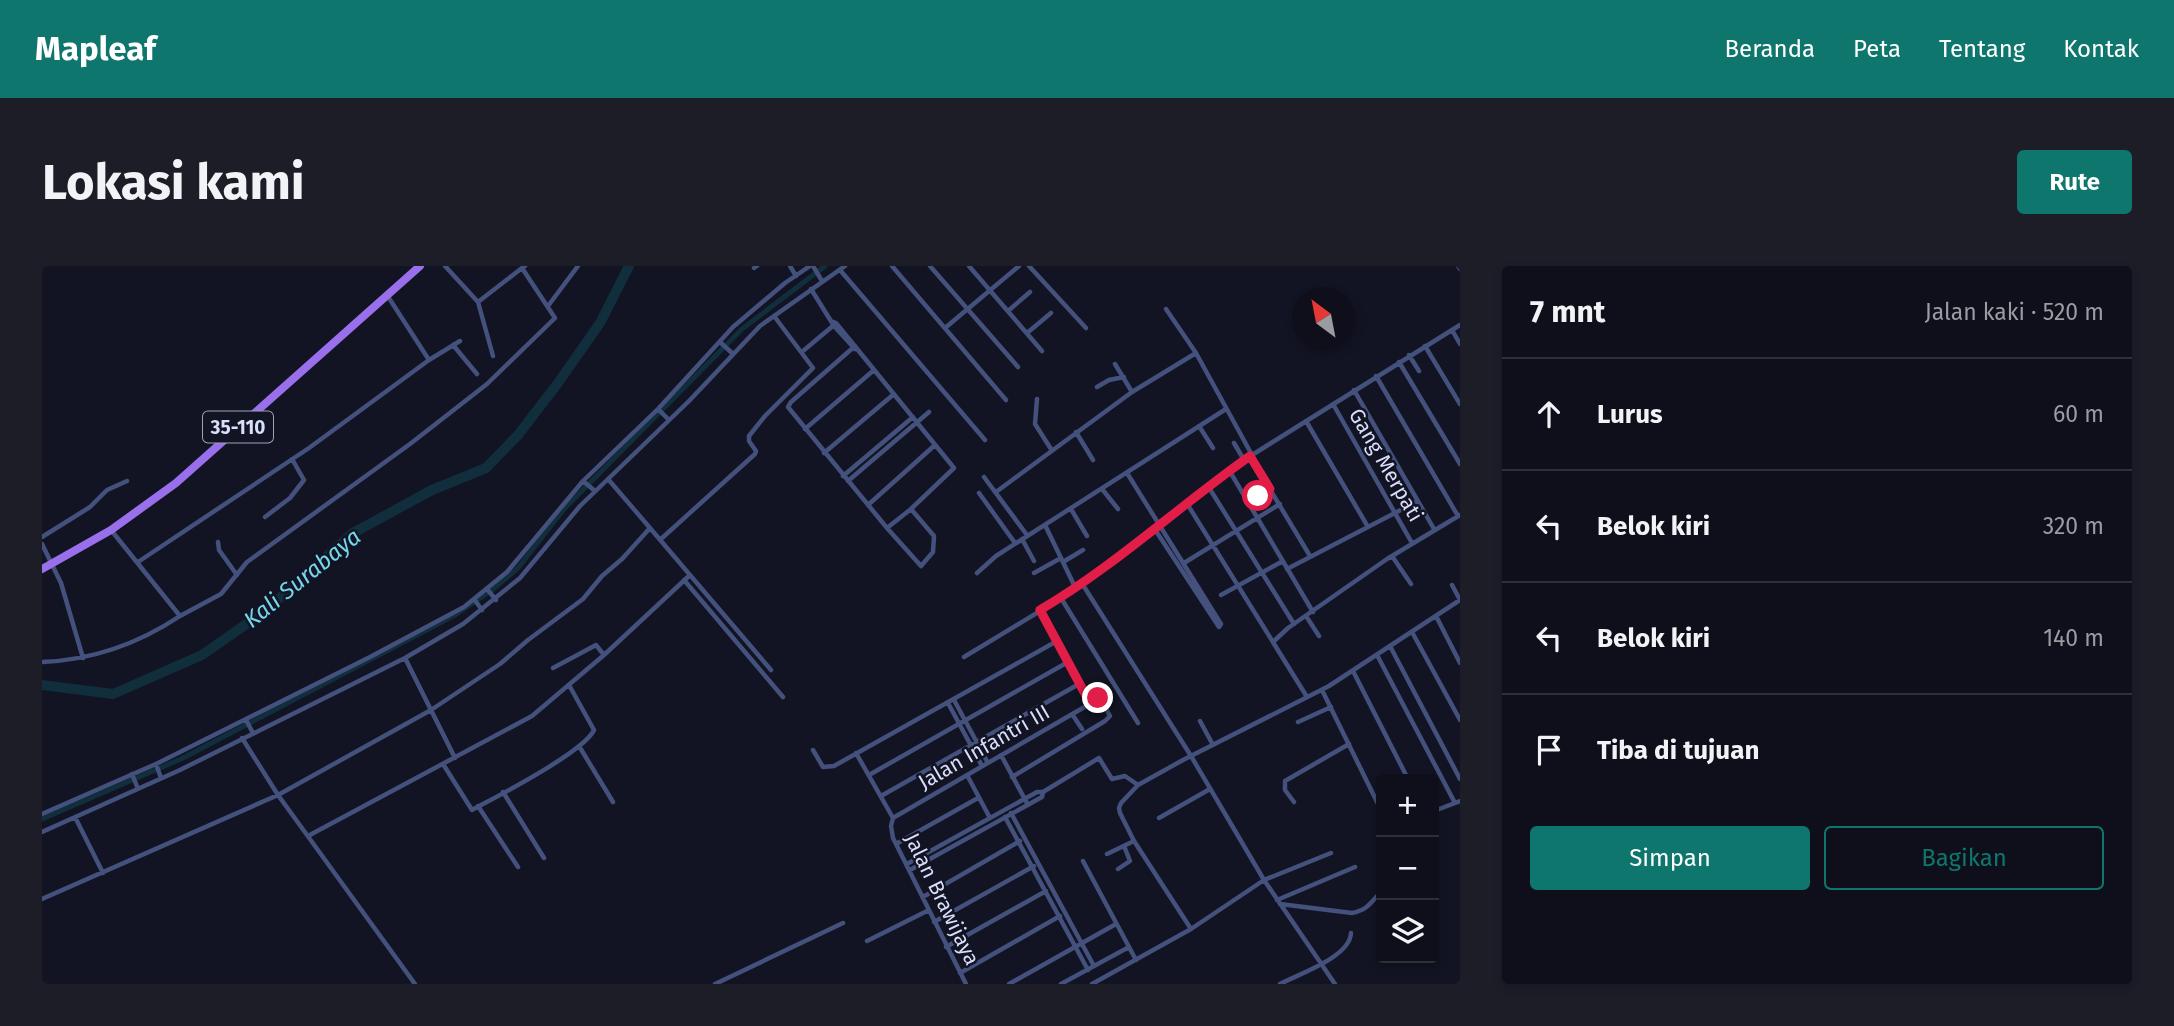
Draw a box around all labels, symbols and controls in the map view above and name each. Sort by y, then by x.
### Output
text: Mapleaf [35,29,156,69]
text: Beranda [1724,35,1815,63]
text: Peta [1853,35,1901,63]
text: Tentang [1939,35,2025,63]
text: Kontak [2063,35,2139,63]
button: Rute [2017,150,2132,214]
text: Lokasi kami [42,153,305,212]
north arrow [1292,287,1355,350]
text: 7 mnt [1530,294,1605,330]
text: Jalan kaki · 520 m [1925,298,2104,326]
icon: ahead [1530,395,1568,433]
text: Lurus [1597,399,1663,430]
text: 60 m [2053,400,2104,428]
street label: Gang Merpati [1343,404,1429,526]
road number: 35-110 [203,412,273,442]
route start [1242,480,1273,511]
icon: left [1530,507,1568,545]
text: Belok kiri [1597,511,1710,542]
text: 320 m [2043,512,2104,540]
water label: Kali Surabaya [238,522,366,634]
icon: left [1530,619,1568,657]
text: Belok kiri [1597,623,1710,654]
text: 140 m [2043,624,2104,652]
route end [1082,682,1113,713]
street label: Jalan Infantri III [914,699,1054,795]
icon: arrive [1530,731,1568,769]
text: Tiba di tujuan [1597,735,1759,766]
map controls [1376,774,1439,963]
button: + [1376,774,1439,837]
button: Simpan [1530,826,1810,890]
button: Bagikan [1824,826,2104,890]
street label: Jalan Brawijaya [899,829,985,969]
button: − [1376,837,1439,900]
button: layers [1376,900,1439,963]

